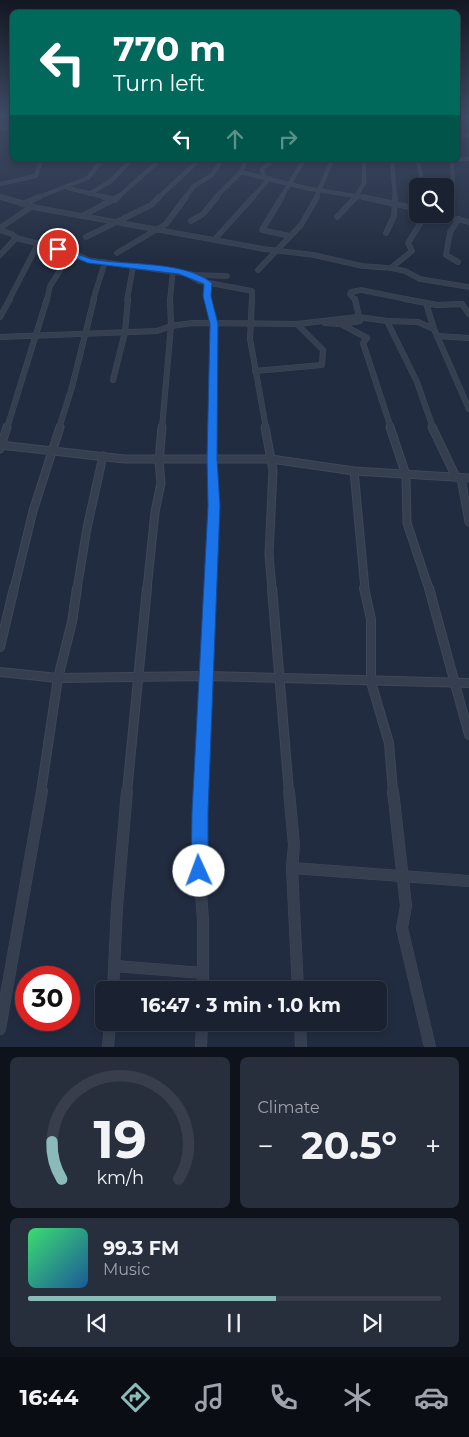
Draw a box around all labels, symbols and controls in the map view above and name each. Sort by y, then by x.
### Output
text: 770 m [113,27,226,70]
icon: left [30,30,95,95]
text: Turn left [113,70,205,97]
icon: left [168,125,196,153]
icon: ahead [221,125,249,153]
icon: right [274,125,302,153]
map controls [409,178,454,223]
button: search [409,178,454,223]
pin [37,228,79,270]
icon: arrive [44,235,72,263]
position arrow [172,844,224,896]
speed limit sign: 30 [15,966,80,1031]
text: 16:47 · 3 min · 1.0 km [141,994,341,1017]
text: Climate [258,1098,320,1117]
text: 19 [93,1108,147,1171]
text: 20.5° [301,1122,397,1169]
text: − [258,1129,274,1163]
text: + [425,1129,441,1163]
text: km/h [96,1167,144,1188]
text: 99.3 FM [103,1237,179,1260]
text: Music [103,1260,150,1279]
icon: previous [83,1309,111,1337]
icon: pause [220,1309,248,1337]
icon: next [358,1309,386,1337]
icon: directions [118,1380,153,1415]
icon: music [192,1380,227,1415]
icon: phone [266,1380,301,1415]
icon: climate [340,1380,375,1415]
icon: car [414,1380,449,1415]
text: 16:44 [20,1384,78,1411]

